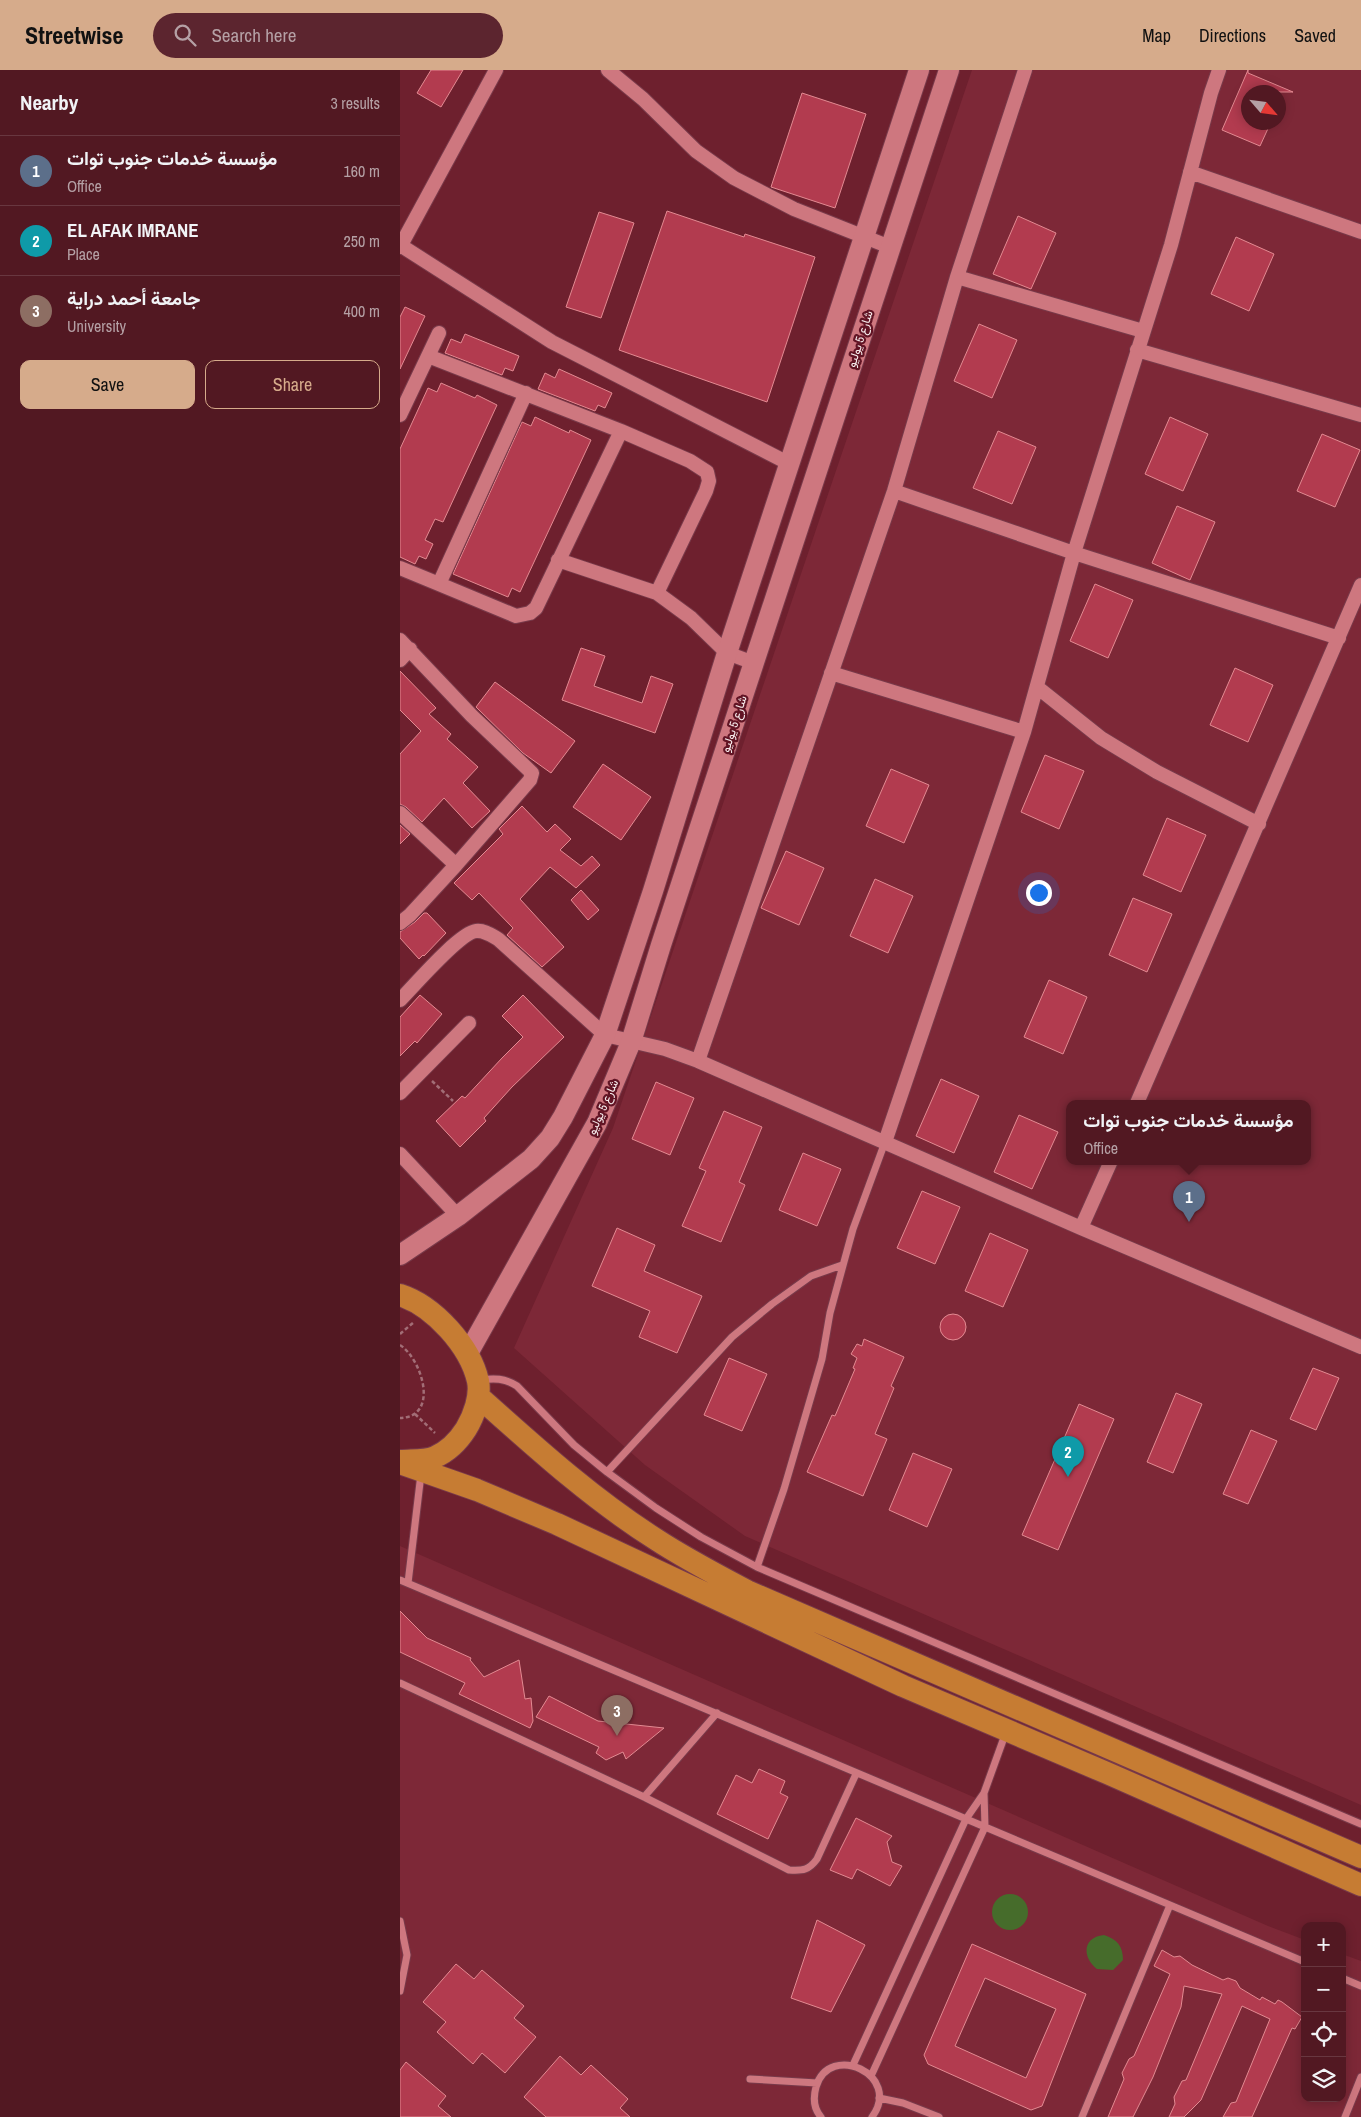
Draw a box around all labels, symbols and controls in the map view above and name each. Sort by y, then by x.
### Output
search box [153,13,503,58]
text: Streetwise [25,19,123,51]
icon: search [171,21,199,49]
text: Search here [211,22,296,48]
text: Map [1142,23,1171,48]
text: Directions [1199,23,1266,48]
text: Saved [1294,23,1336,48]
north arrow [1241,85,1286,130]
text: Nearby [20,88,78,117]
text: 3 results [330,92,380,114]
text: مؤسسة خدمات جنوب توات [67,145,277,171]
text: 1 [32,160,40,182]
text: 160 m [344,160,380,182]
text: Office [67,175,102,197]
text: EL AFAK IMRANE [67,217,199,243]
text: 2 [32,230,40,252]
text: 250 m [344,230,380,252]
text: Place [67,243,100,265]
text: جامعة أحمد دراية [67,285,200,311]
text: 3 [32,300,40,322]
text: 400 m [344,300,380,322]
street label: شارع 5 يوليو [843,309,878,370]
text: University [67,315,126,337]
button: Save [20,360,195,409]
button: Share [205,360,380,409]
street label: شارع 5 يوليو [717,694,752,755]
your location [1026,880,1052,906]
street label: شارع 5 يوليو [584,1077,623,1137]
popup [1066,1100,1311,1165]
text: مؤسسة خدمات جنوب توات [1083,1107,1294,1133]
text: Office [1083,1137,1118,1159]
pin: 1 [1173,1181,1205,1222]
pin: 2 [1052,1436,1084,1477]
pin: 3 [601,1695,633,1736]
map controls [1301,1922,1346,2102]
button: + [1301,1922,1346,1967]
button: − [1301,1967,1346,2012]
button: locate [1301,2012,1346,2057]
button: layers [1301,2057,1346,2102]

